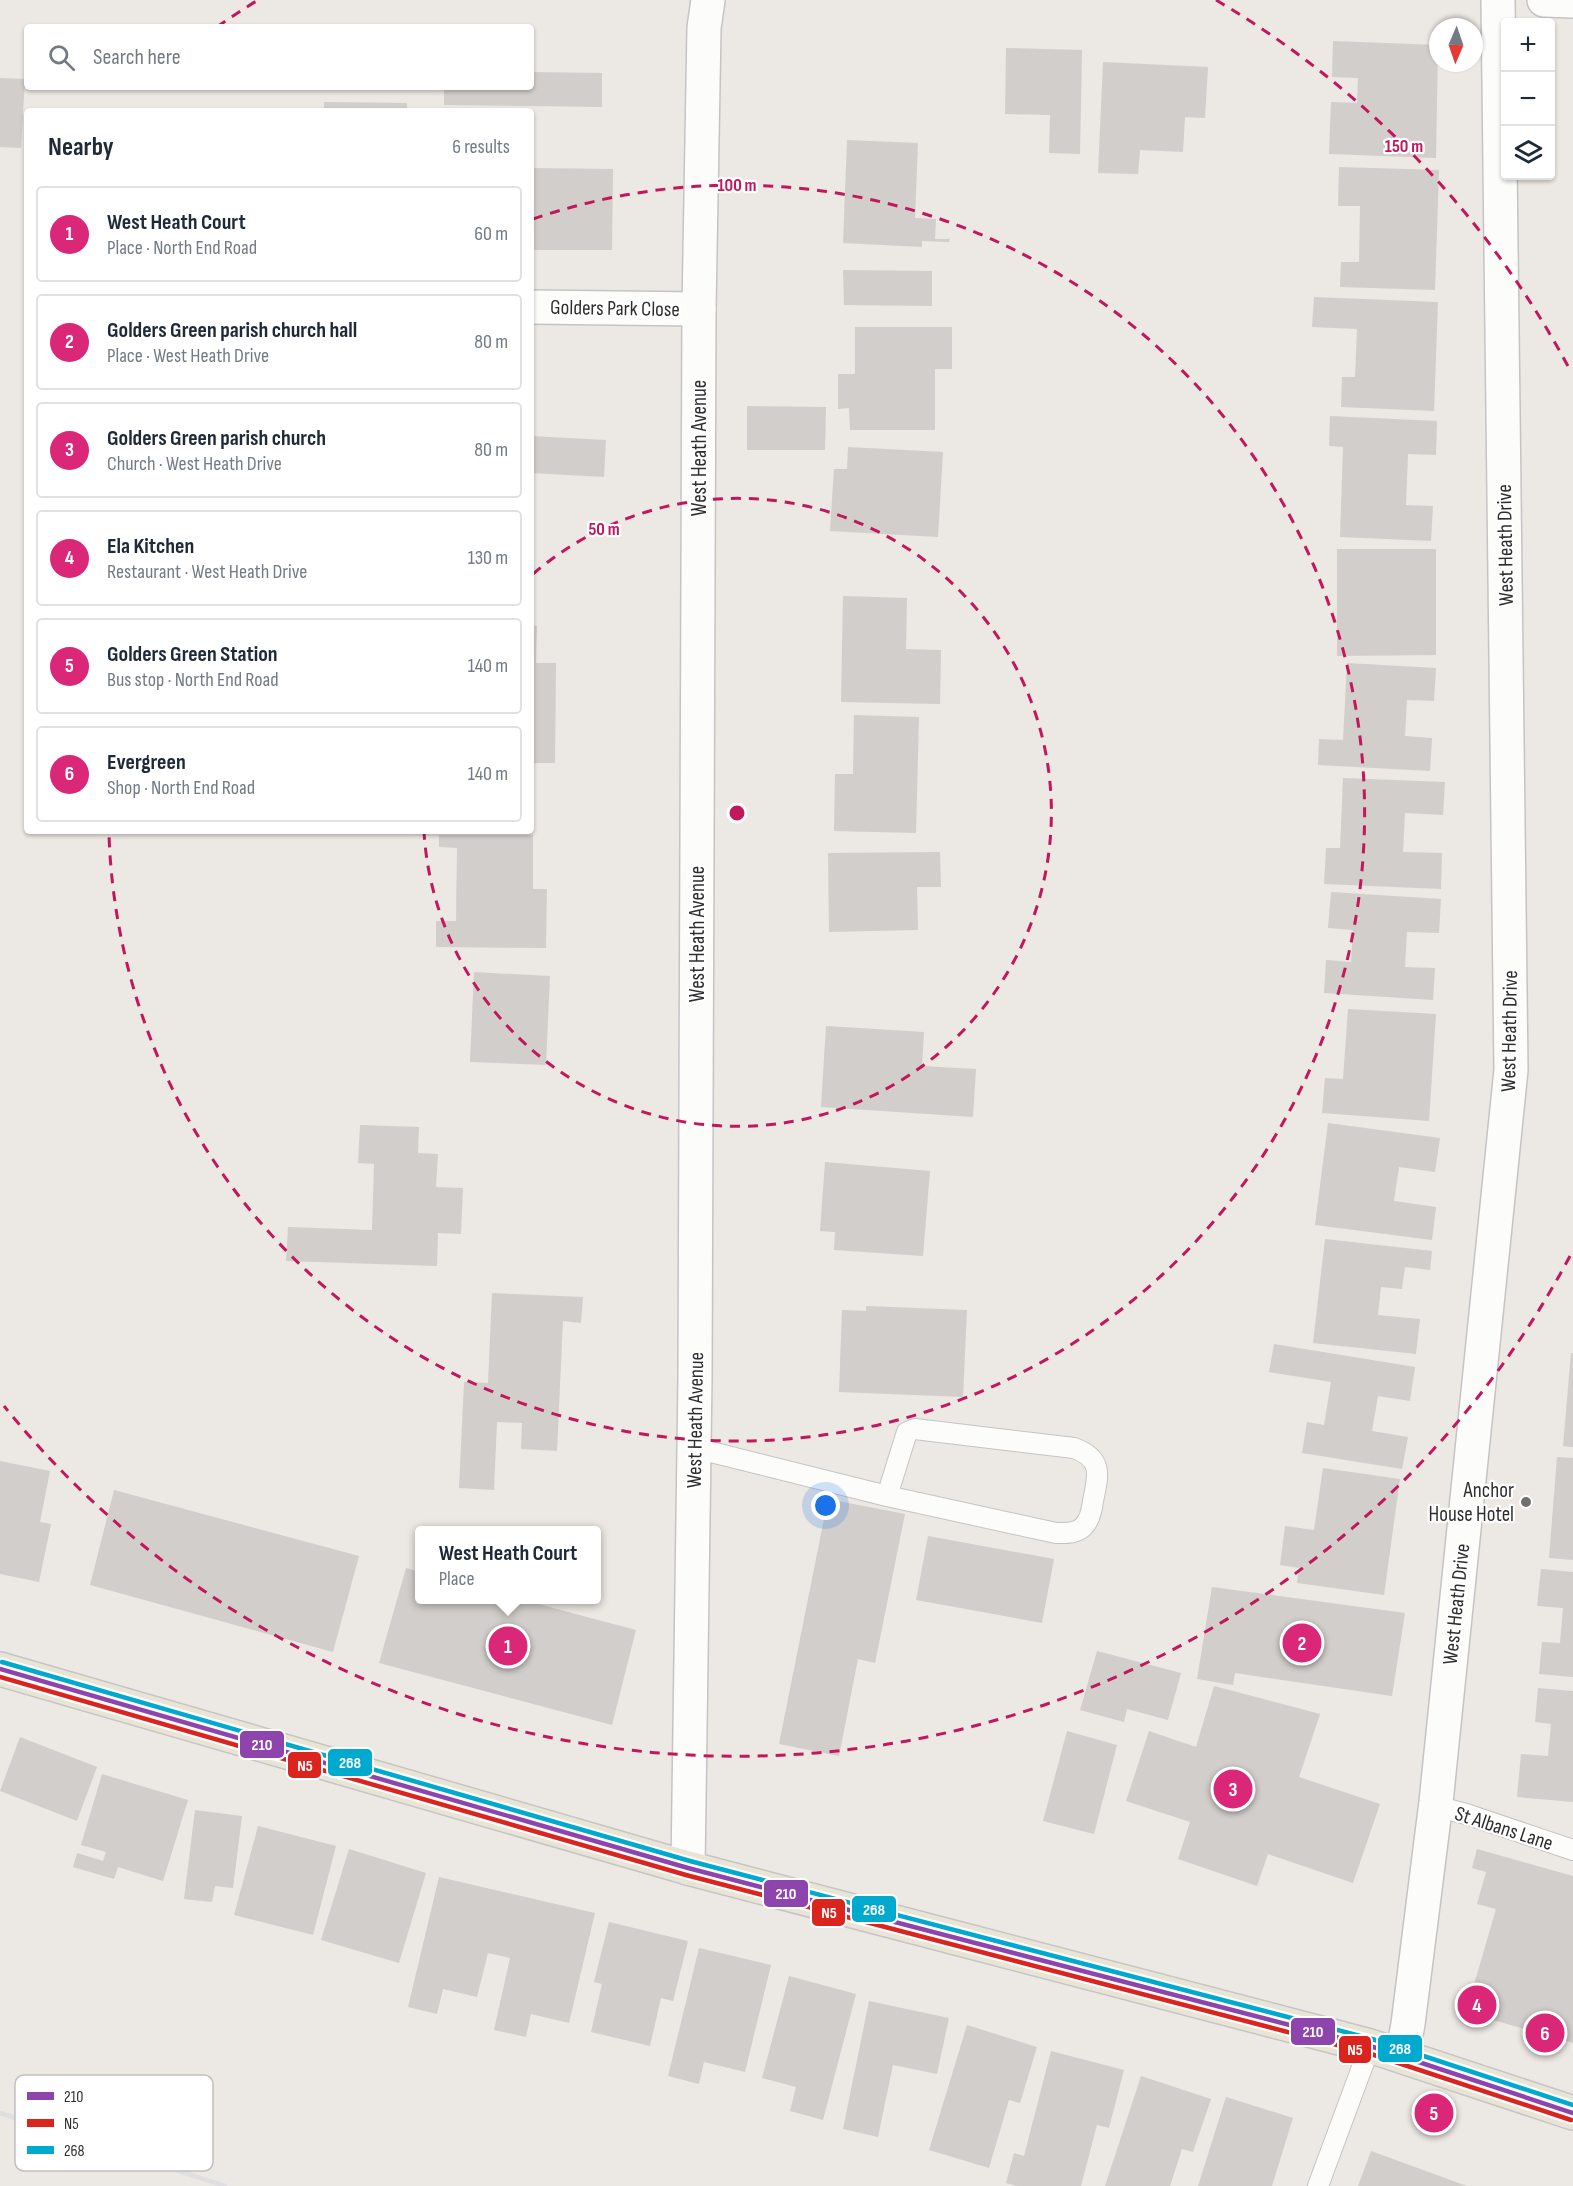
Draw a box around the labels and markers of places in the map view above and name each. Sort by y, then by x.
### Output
centre of rings [727,803,747,823]
place label: Anchor House Hotel [1429,1478,1514,1527]
marker: Anchor House Hotel [1519,1495,1533,1509]
pin: 2 [1282,1620,1322,1666]
pin: 1 [488,1624,528,1668]
pin: 3 [1214,1766,1252,1812]
pin: 4 [1458,1982,1496,2028]
pin: 6 [1526,2010,1564,2056]
pin: 5 [1414,2090,1454,2136]

